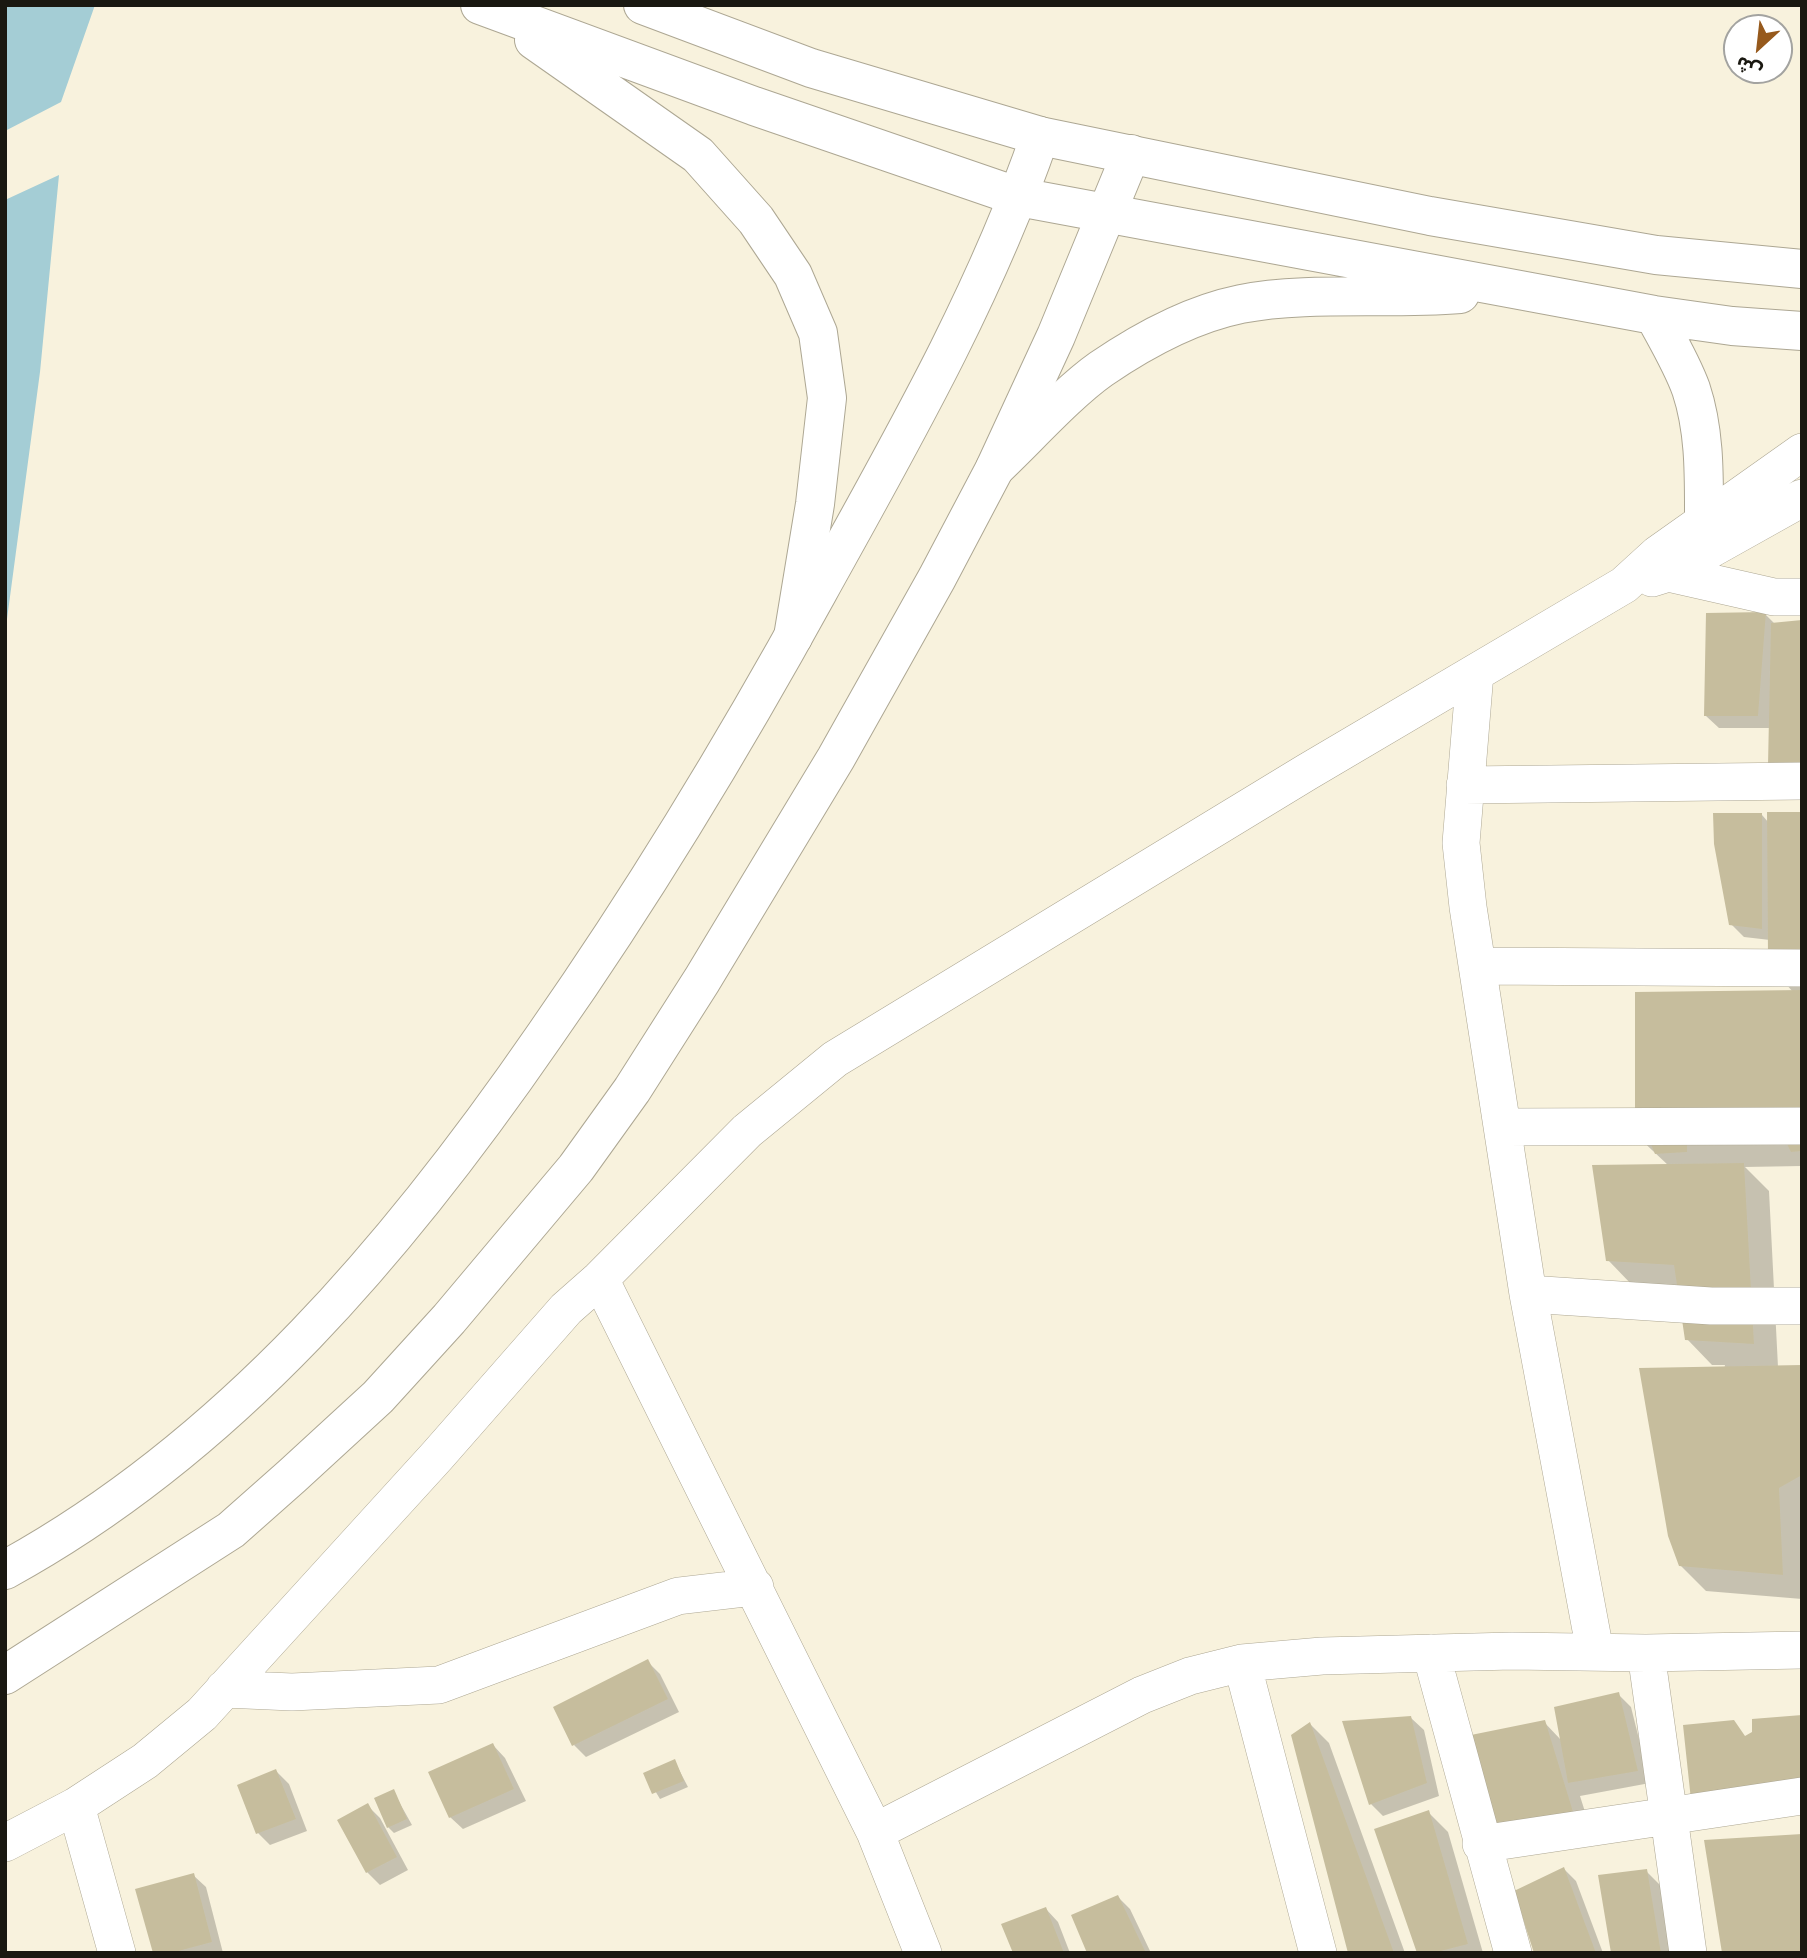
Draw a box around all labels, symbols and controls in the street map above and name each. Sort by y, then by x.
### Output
north arrow [1723,14,1793,84]
text: ش [1733,52,1765,81]

